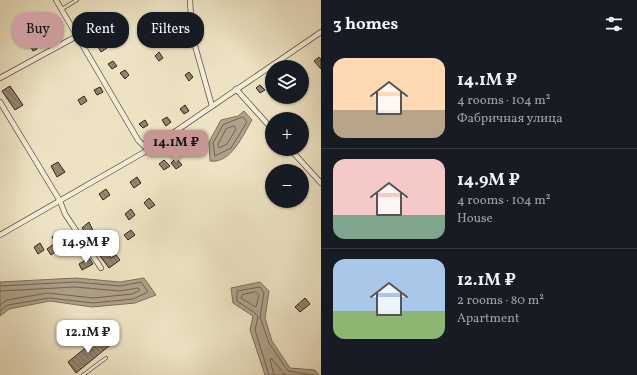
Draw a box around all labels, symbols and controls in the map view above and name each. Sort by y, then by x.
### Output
chip: Buy [12,12,64,48]
chip: Rent [72,12,129,48]
chip: Filters [137,12,204,48]
text: 3 homes [333,13,398,36]
icon: filters [603,13,625,35]
map controls [265,60,309,208]
button: layers [265,60,309,104]
text: 14.1M ₽ [457,69,517,92]
icon: home [365,74,413,122]
text: 4 rooms · 104 m² [457,92,551,110]
text: Фабричная улица [457,110,563,128]
button: + [265,112,309,156]
pin: 14.1M ₽ [139,130,213,164]
text: 14.1M ₽ [153,134,199,152]
button: − [265,164,309,208]
text: 14.9M ₽ [457,169,520,192]
icon: home [365,175,413,223]
text: 4 rooms · 104 m² [457,192,551,210]
text: House [457,210,493,228]
pin: 14.9M ₽ [49,230,123,264]
text: 14.9M ₽ [62,234,110,252]
text: 12.1M ₽ [457,269,516,292]
icon: home [365,275,413,323]
text: 2 rooms · 80 m² [457,292,544,310]
text: Apartment [457,310,520,328]
pin: 12.1M ₽ [51,320,125,354]
text: 12.1M ₽ [66,324,110,342]

